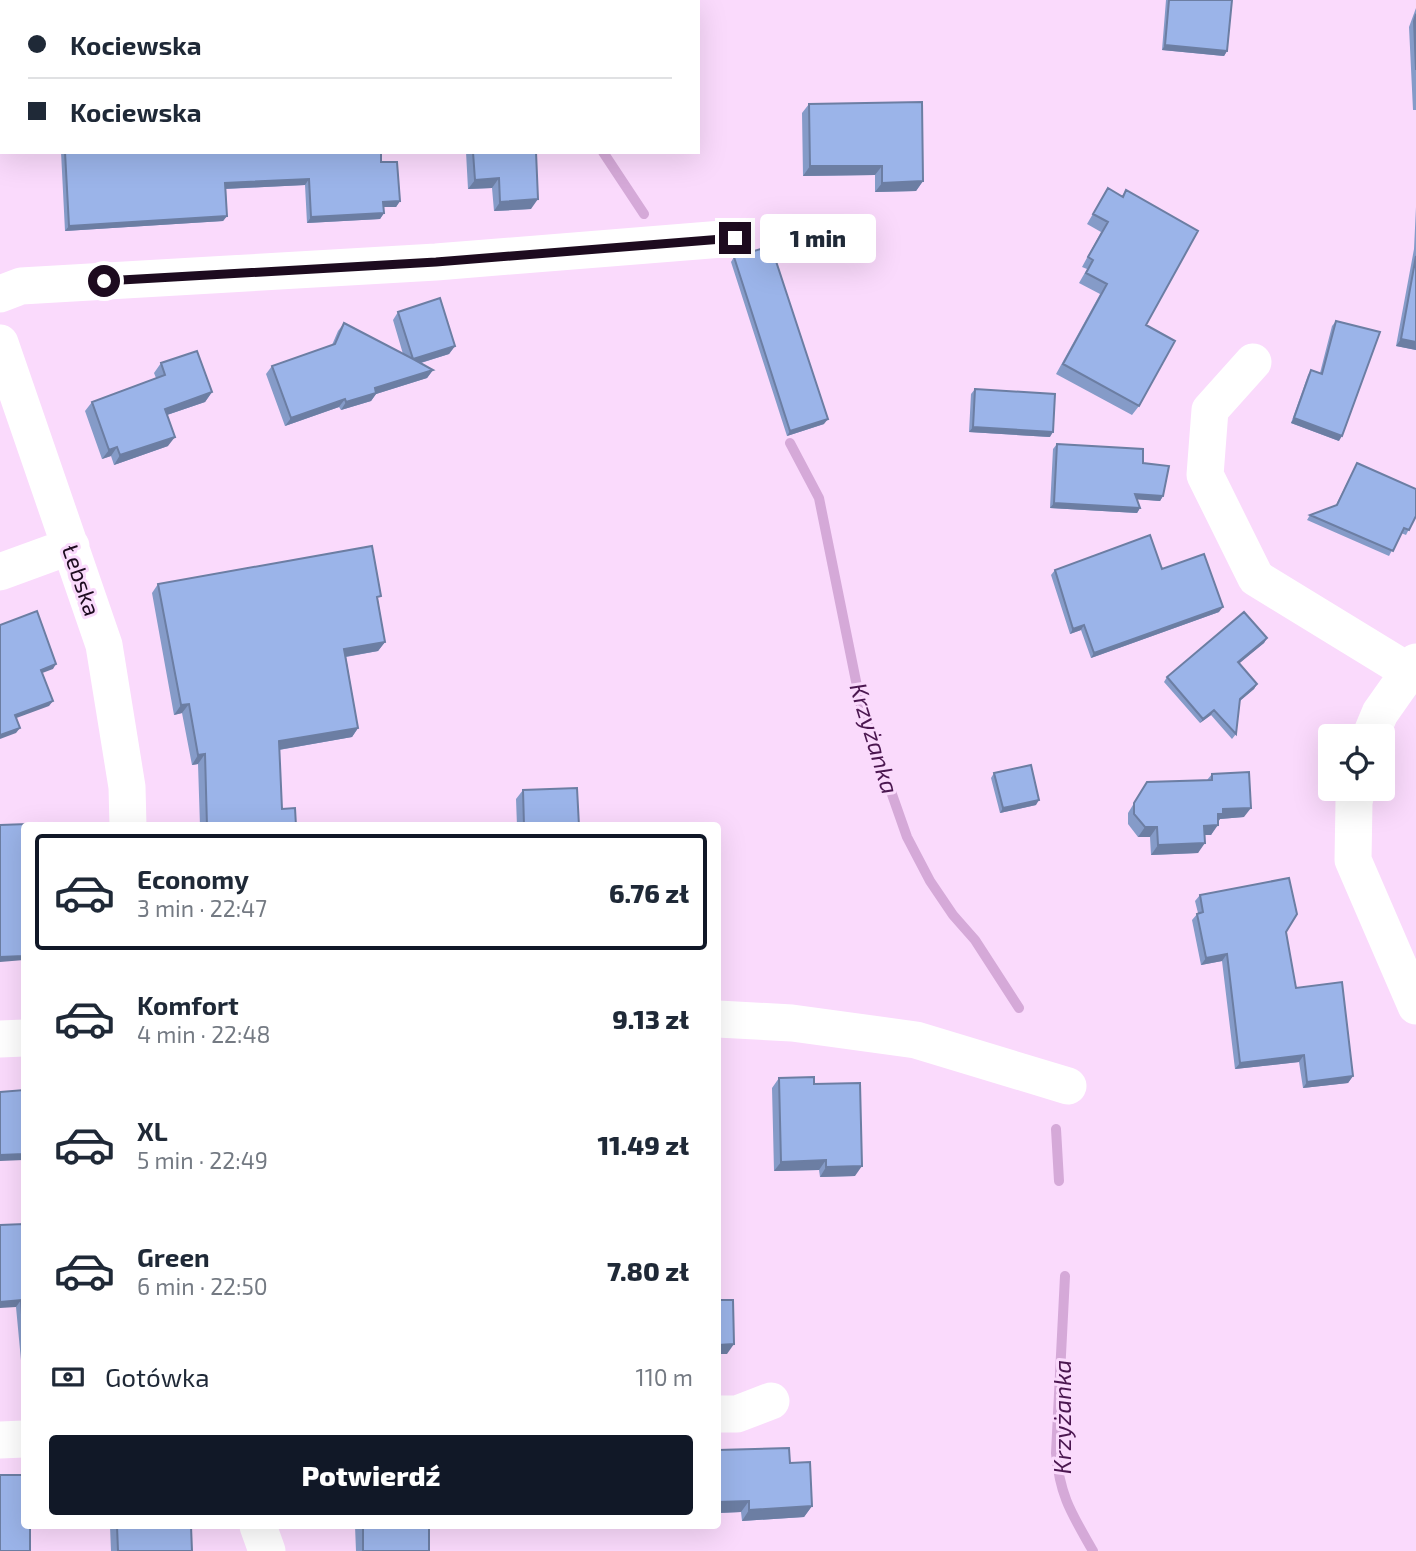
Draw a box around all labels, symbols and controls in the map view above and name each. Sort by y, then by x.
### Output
text: Kociewska [70,29,202,60]
text: Kociewska [70,96,202,127]
callout: 1 min [760,214,875,262]
route end [719,222,751,254]
text: 1 min [790,224,846,252]
route start [88,265,120,297]
street label: Łebska [57,541,107,619]
water label: Krzyżanka [844,679,906,797]
map controls [1318,724,1395,801]
button: locate [1318,724,1395,801]
icon: car [53,861,116,924]
text: Economy [137,863,249,894]
text: 6.76 zł [609,877,689,908]
text: 3 min · 22:47 [137,894,267,922]
icon: car [53,987,116,1050]
text: Komfort [137,989,239,1020]
text: 9.13 zł [612,1003,689,1034]
text: 4 min · 22:48 [137,1020,271,1048]
icon: car [53,1113,116,1176]
text: XL [137,1115,168,1146]
text: 11.49 zł [597,1129,689,1160]
text: 5 min · 22:49 [137,1146,268,1174]
icon: car [53,1239,116,1302]
text: Green [137,1241,210,1272]
text: 7.80 zł [607,1255,689,1286]
text: 6 min · 22:50 [137,1272,268,1300]
icon: cash [49,1358,87,1396]
water label: Krzyżanka [1047,1360,1076,1474]
text: Gotówka [105,1361,210,1392]
text: 110 m [636,1363,693,1391]
button: Potwierdź [49,1435,693,1515]

